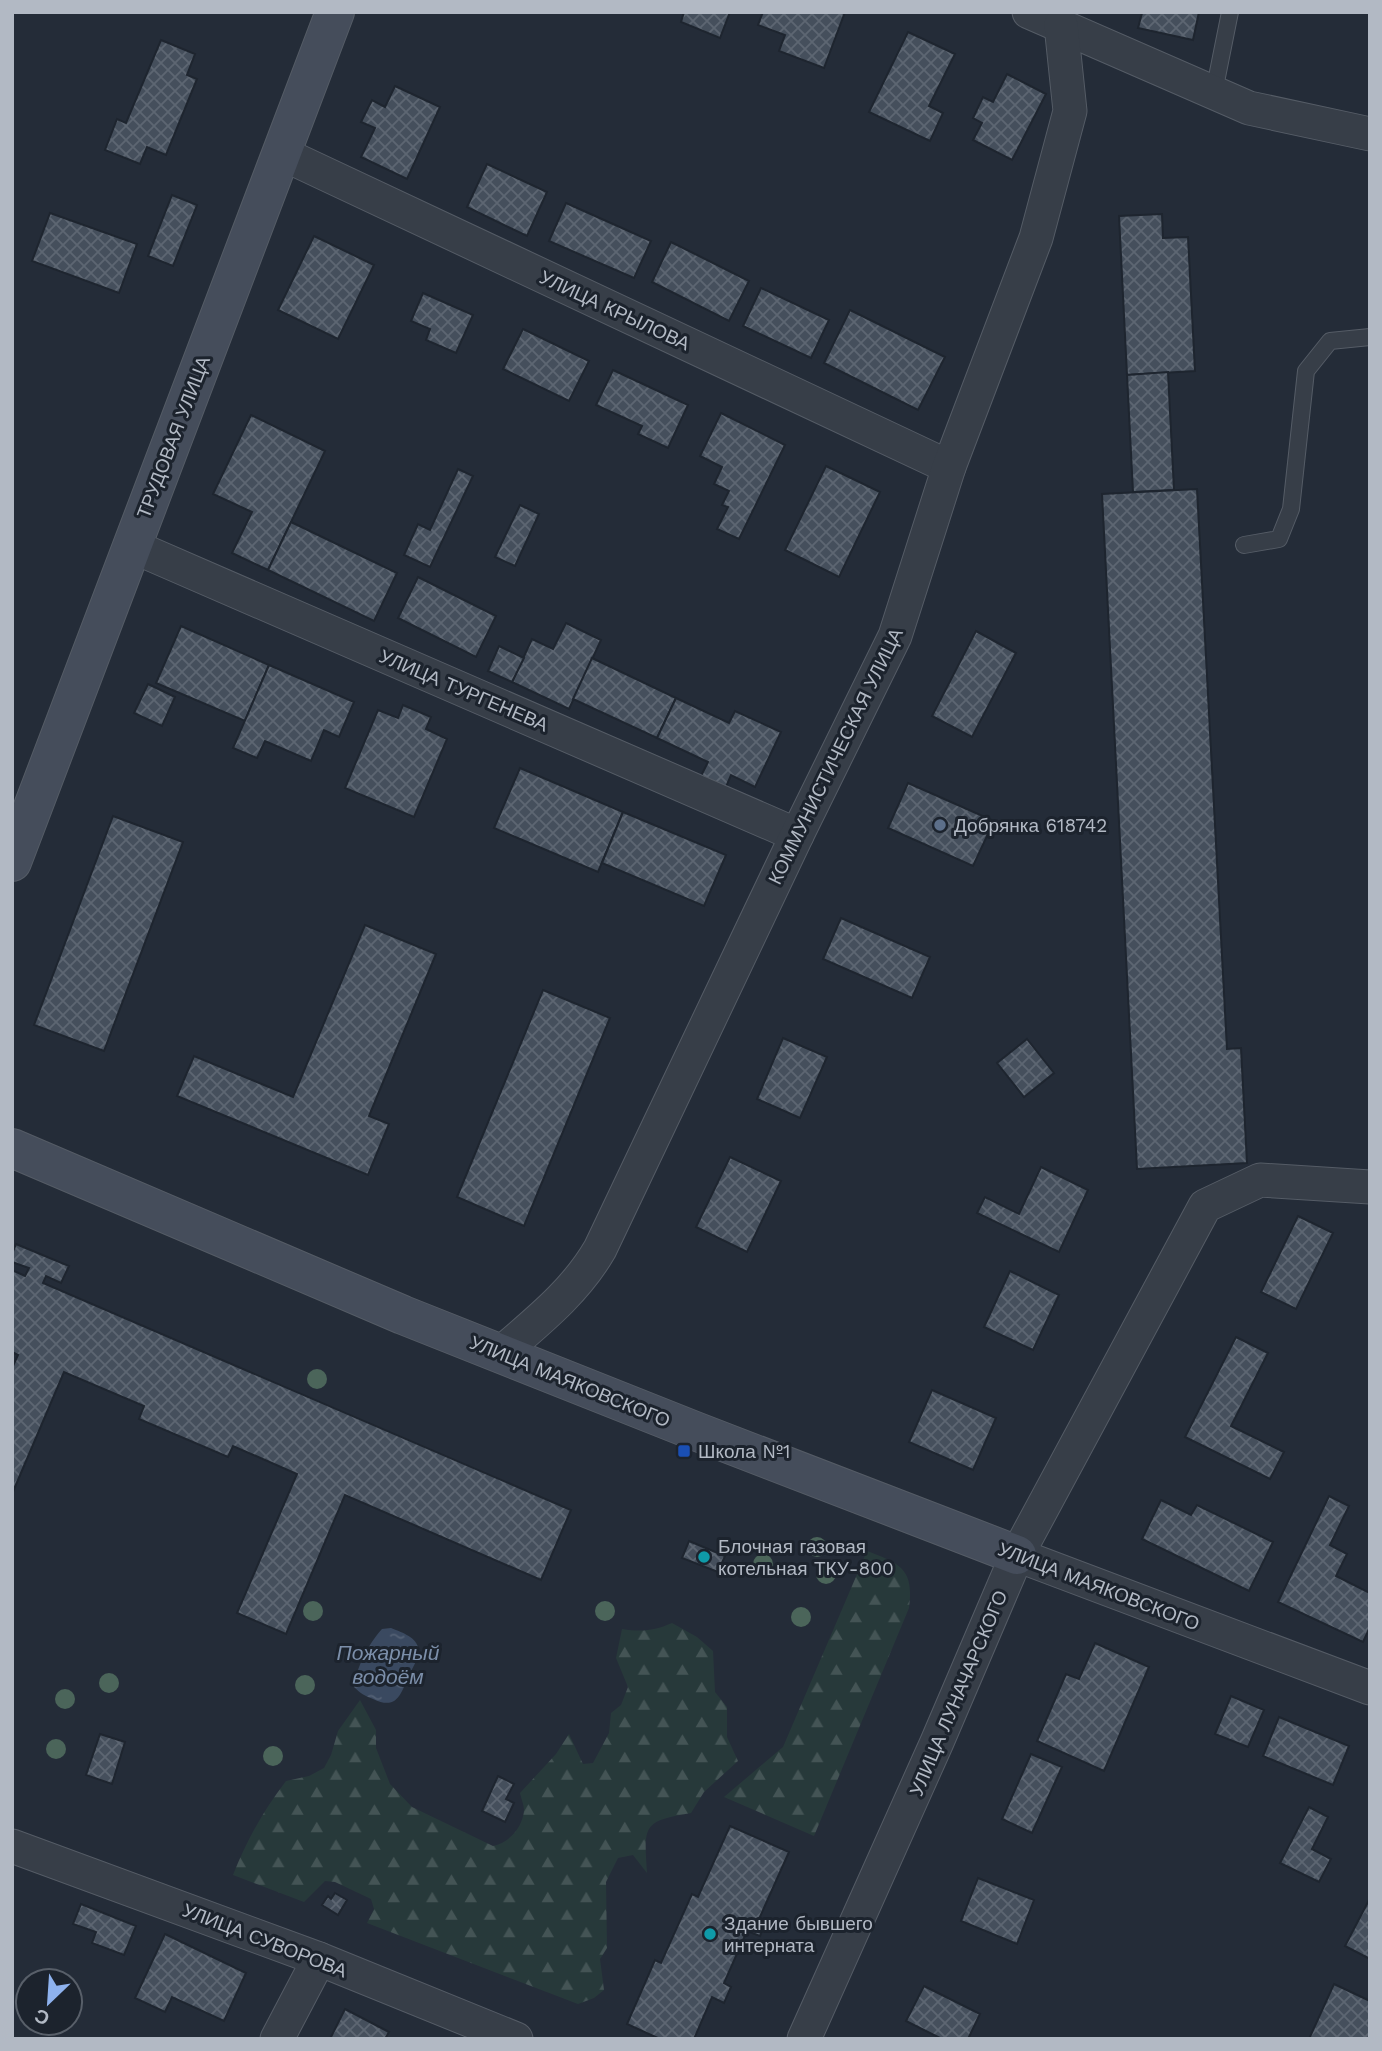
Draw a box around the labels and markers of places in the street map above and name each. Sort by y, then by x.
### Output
place label: Добрянка 618742 [954,814,1107,837]
marker: Добрянка 618742 [932,817,948,833]
place label: Школа №1 [698,1440,790,1463]
marker: Школа №1 [676,1443,692,1459]
place label: Блочная газовая котельная ТКУ-800 [718,1535,894,1580]
marker: Блочная газовая котельная ТКУ-800 [696,1549,712,1565]
place label: Здание бывшего интерната [724,1912,873,1957]
marker: Здание бывшего интерната [702,1926,718,1942]

